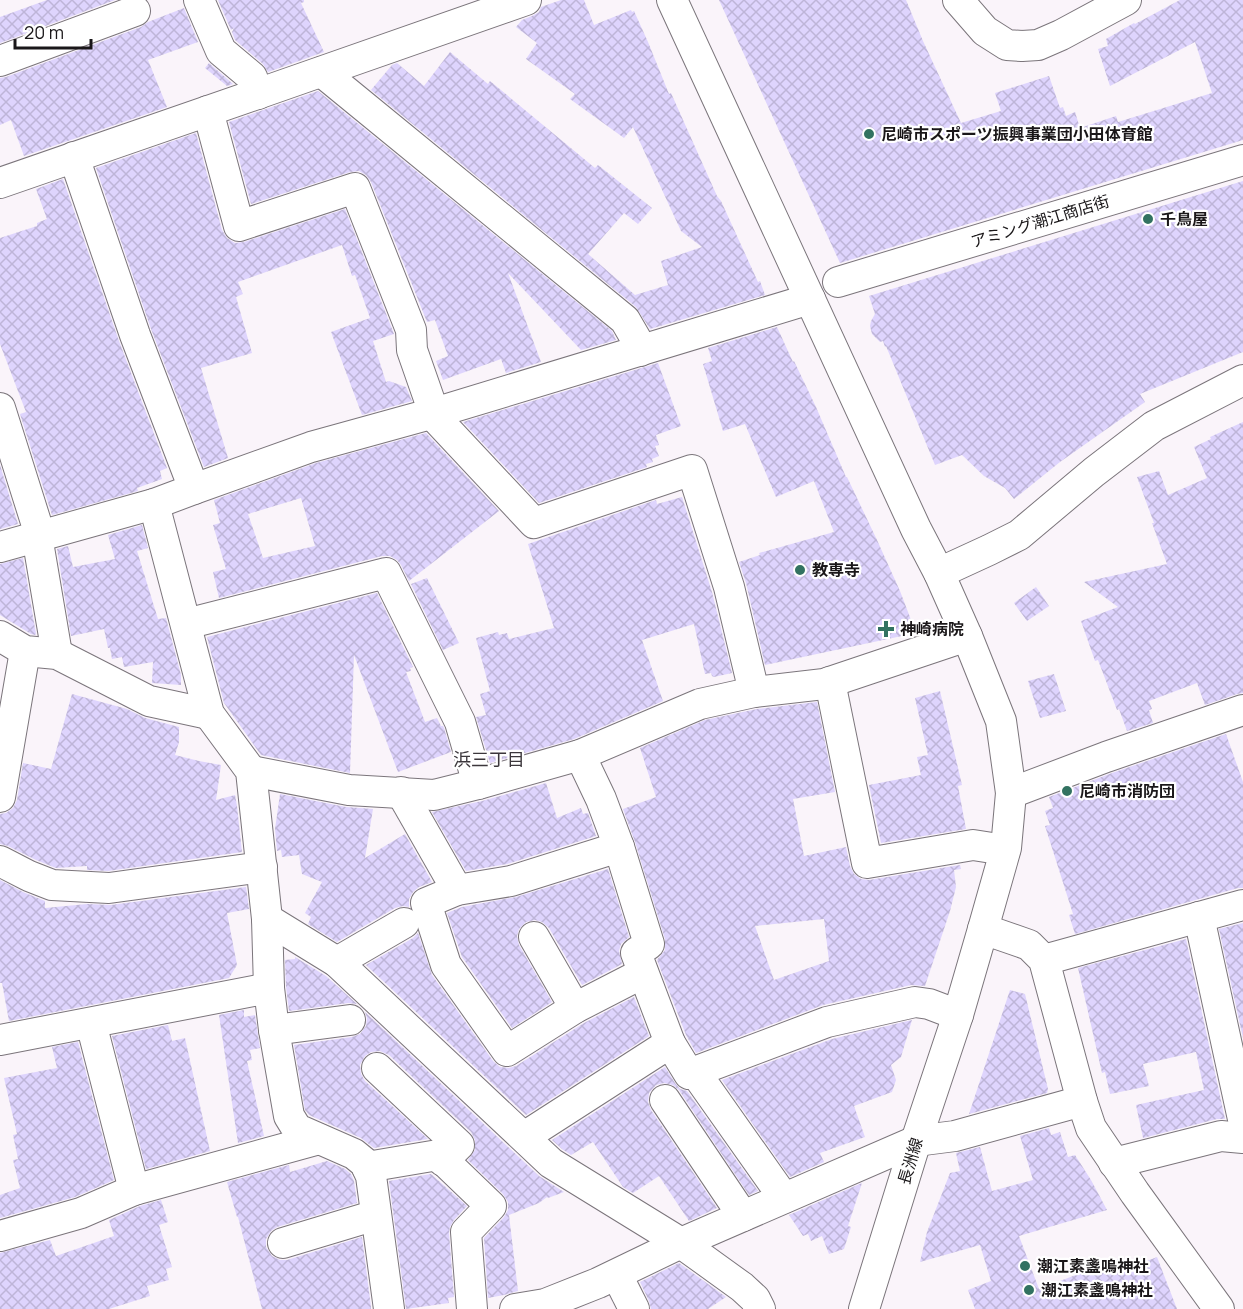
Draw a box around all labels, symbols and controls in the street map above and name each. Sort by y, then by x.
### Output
scale bar [15,12,92,50]
text: 20 m [24,20,64,44]
place label: 尼崎市スポーツ振興事業団小田体育館 [881,123,1153,145]
marker: 尼崎市スポーツ振興事業団小田体育館 [862,127,876,141]
street label: アミング潮江商店街 [968,189,1112,253]
place label: 千鳥屋 [1160,208,1208,230]
marker: 千鳥屋 [1141,212,1155,226]
place label: 教専寺 [812,559,860,581]
marker: 教専寺 [793,563,807,577]
place label: 神崎病院 [900,618,964,640]
marker: 神崎病院 [877,620,895,638]
district label: 浜三丁目 [453,747,525,771]
place label: 尼崎市消防団 [1079,780,1175,802]
marker: 尼崎市消防団 [1060,784,1074,798]
street label: 長洲線 [892,1135,928,1187]
place label: 潮江素盞嗚神社 [1037,1255,1149,1277]
marker: 潮江素盞嗚神社 [1018,1259,1032,1273]
place label: 潮江素盞鳴神社 [1041,1279,1153,1301]
marker: 潮江素盞鳴神社 [1022,1283,1036,1297]

